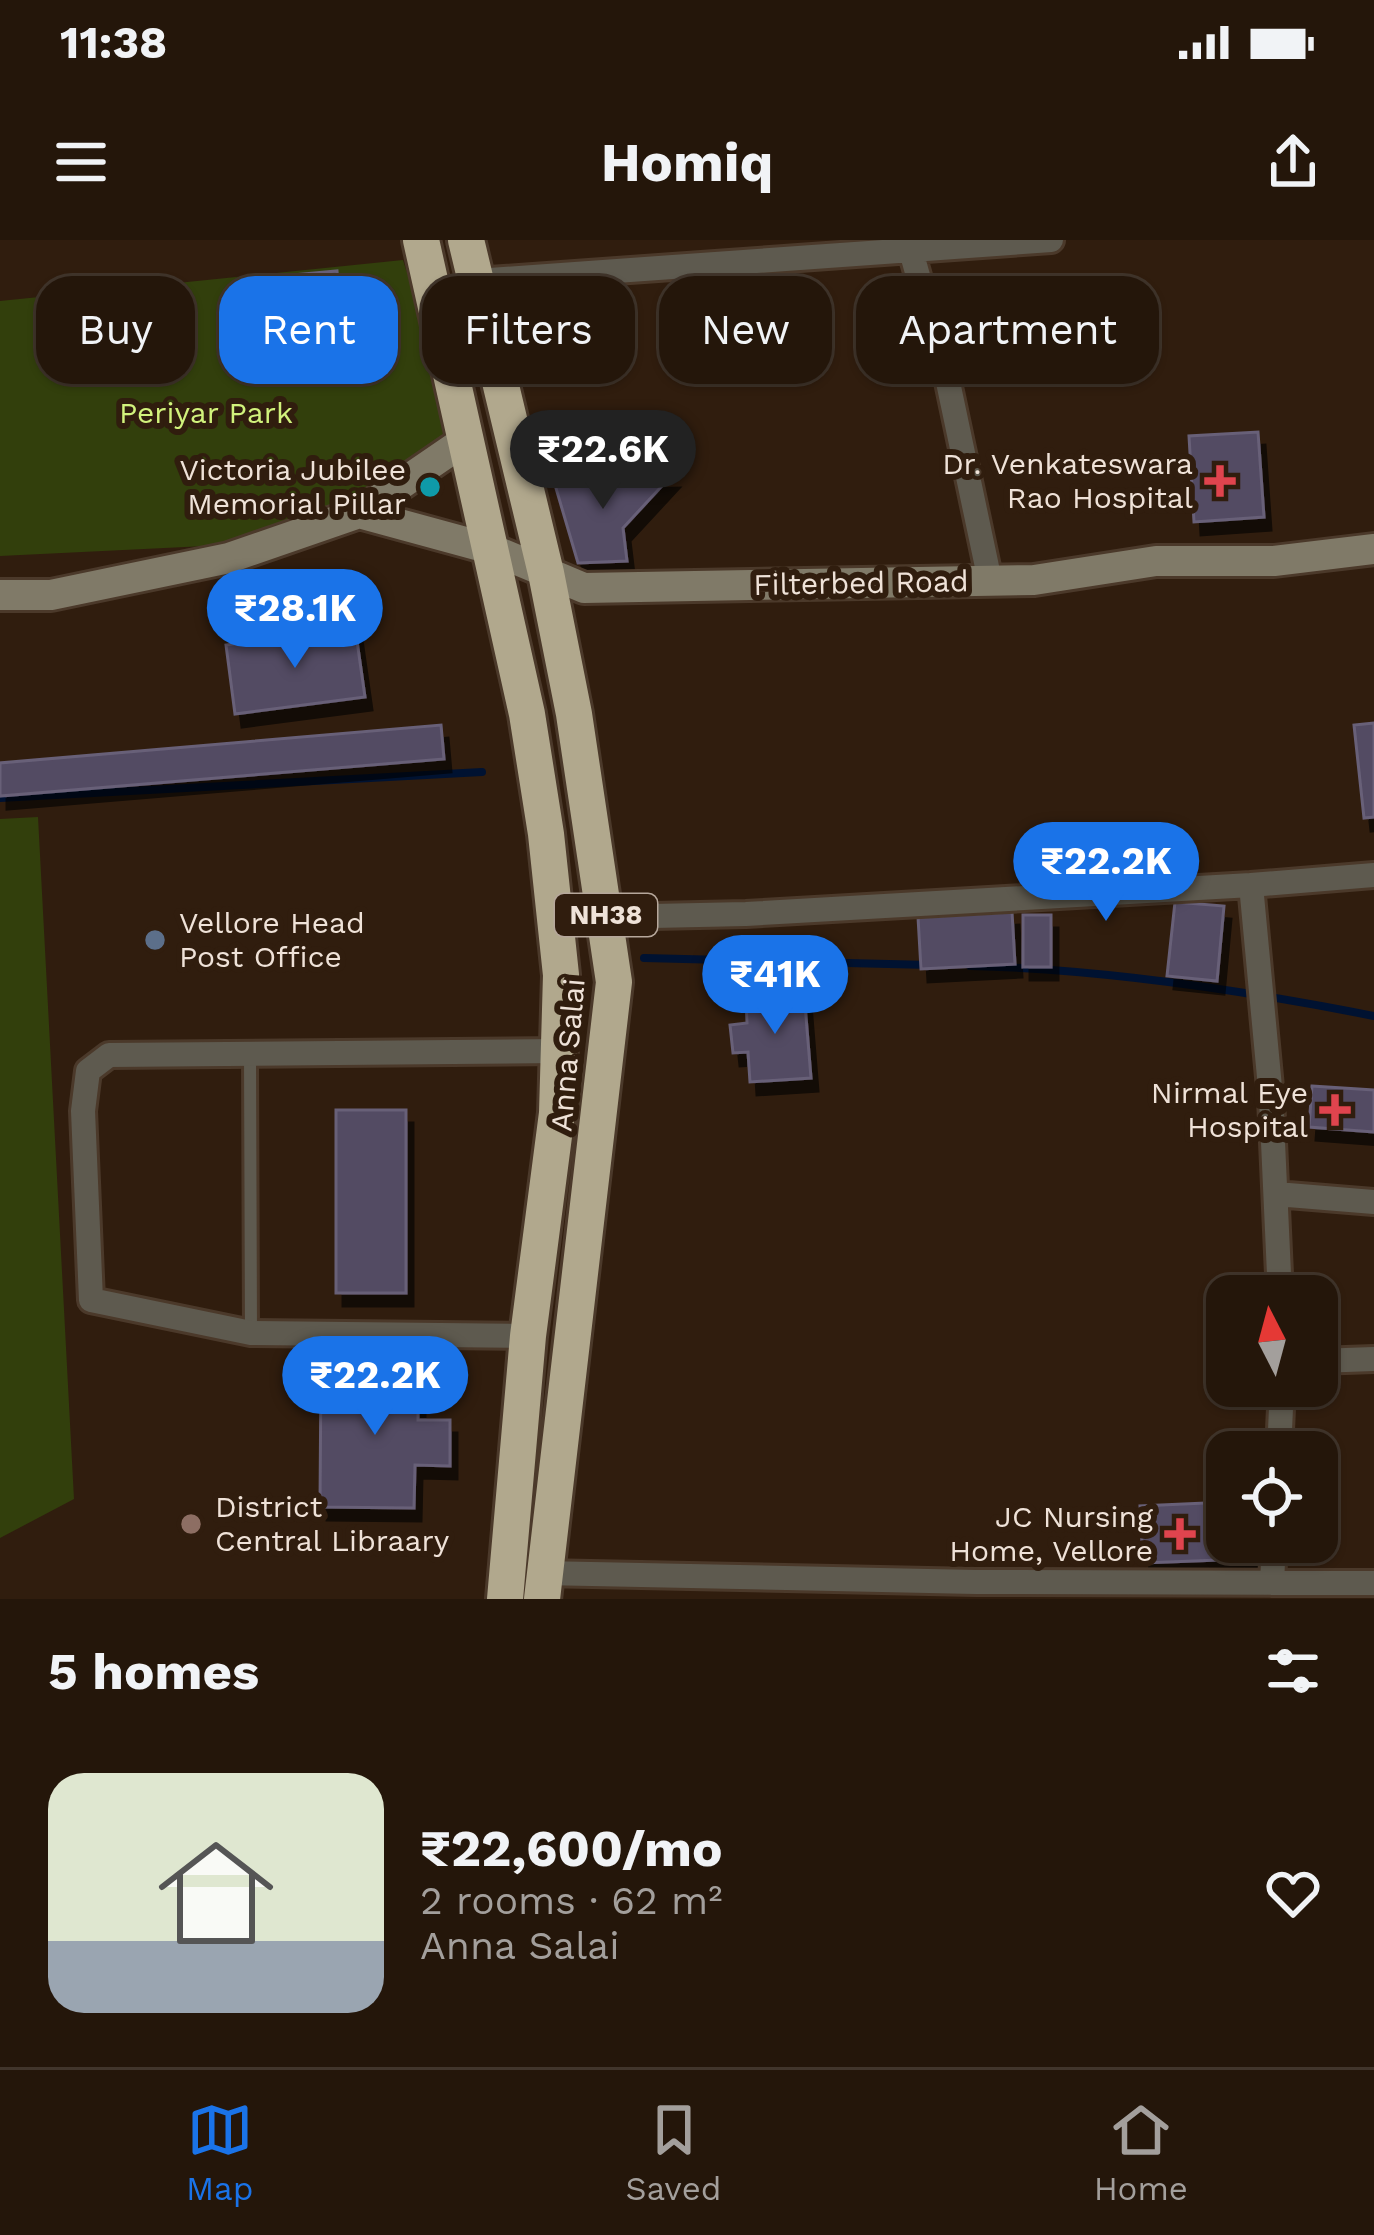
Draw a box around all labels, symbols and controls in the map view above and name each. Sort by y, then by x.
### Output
text: 11:38 [60,16,167,69]
icon: menu [48,129,114,195]
icon: share [1260,129,1326,195]
text: Homiq [601,131,773,194]
chip: Buy [36,276,195,384]
chip: Rent [219,276,398,384]
chip: Filters [422,276,635,384]
chip: New [659,276,832,384]
chip: Apartment [856,276,1159,384]
park label: Periyar Park [119,395,293,430]
pin: ₹22.6K [505,410,701,512]
text: ₹22.6K [537,426,669,471]
place label: Dr. Venkateswara Rao Hospital [942,446,1193,515]
place label: Victoria Jubilee Memorial Pillar [179,452,406,521]
marker: Dr. Venkateswara Rao Hospital [1204,465,1236,497]
marker: Victoria Jubilee Memorial Pillar [417,474,443,500]
street label: Filterbed Road [753,563,969,602]
pin: ₹28.1K [197,569,393,671]
text: ₹28.1K [234,585,356,630]
pin: ₹22.2K [1008,822,1204,924]
text: ₹22.2K [1040,838,1172,883]
road number: NH38 [555,894,657,936]
place label: Vellore Head Post Office [179,905,365,974]
marker: Vellore Head Post Office [142,927,168,953]
pin: ₹41K [704,935,846,1037]
text: ₹41K [729,951,821,996]
street label: Anna Salai [543,977,592,1133]
place label: Nirmal Eye Hospital [1151,1075,1308,1144]
marker: Nirmal Eye Hospital [1319,1094,1351,1126]
north arrow [1206,1275,1338,1407]
map controls [1206,1275,1338,1563]
pin: ₹22.2K [277,1336,473,1438]
text: ₹22.2K [309,1352,441,1397]
button: locate [1206,1431,1338,1563]
place label: District Central Libraary [215,1489,450,1558]
place label: JC Nursing Home, Vellore [949,1499,1153,1568]
marker: District Central Libraary [178,1511,204,1537]
marker: JC Nursing Home, Vellore [1164,1518,1196,1550]
icon: filters [1260,1638,1326,1704]
text: 5 homes [48,1642,259,1701]
text: ₹22,600/mo [420,1819,723,1878]
icon: home [144,1821,288,1965]
icon: heart [1260,1860,1326,1926]
text: 2 rooms · 62 m² [420,1878,722,1923]
text: Anna Salai [420,1923,620,1968]
tab: Map [186,2097,253,2208]
tab: Saved [626,2097,721,2208]
tab: Home [1094,2097,1188,2208]

